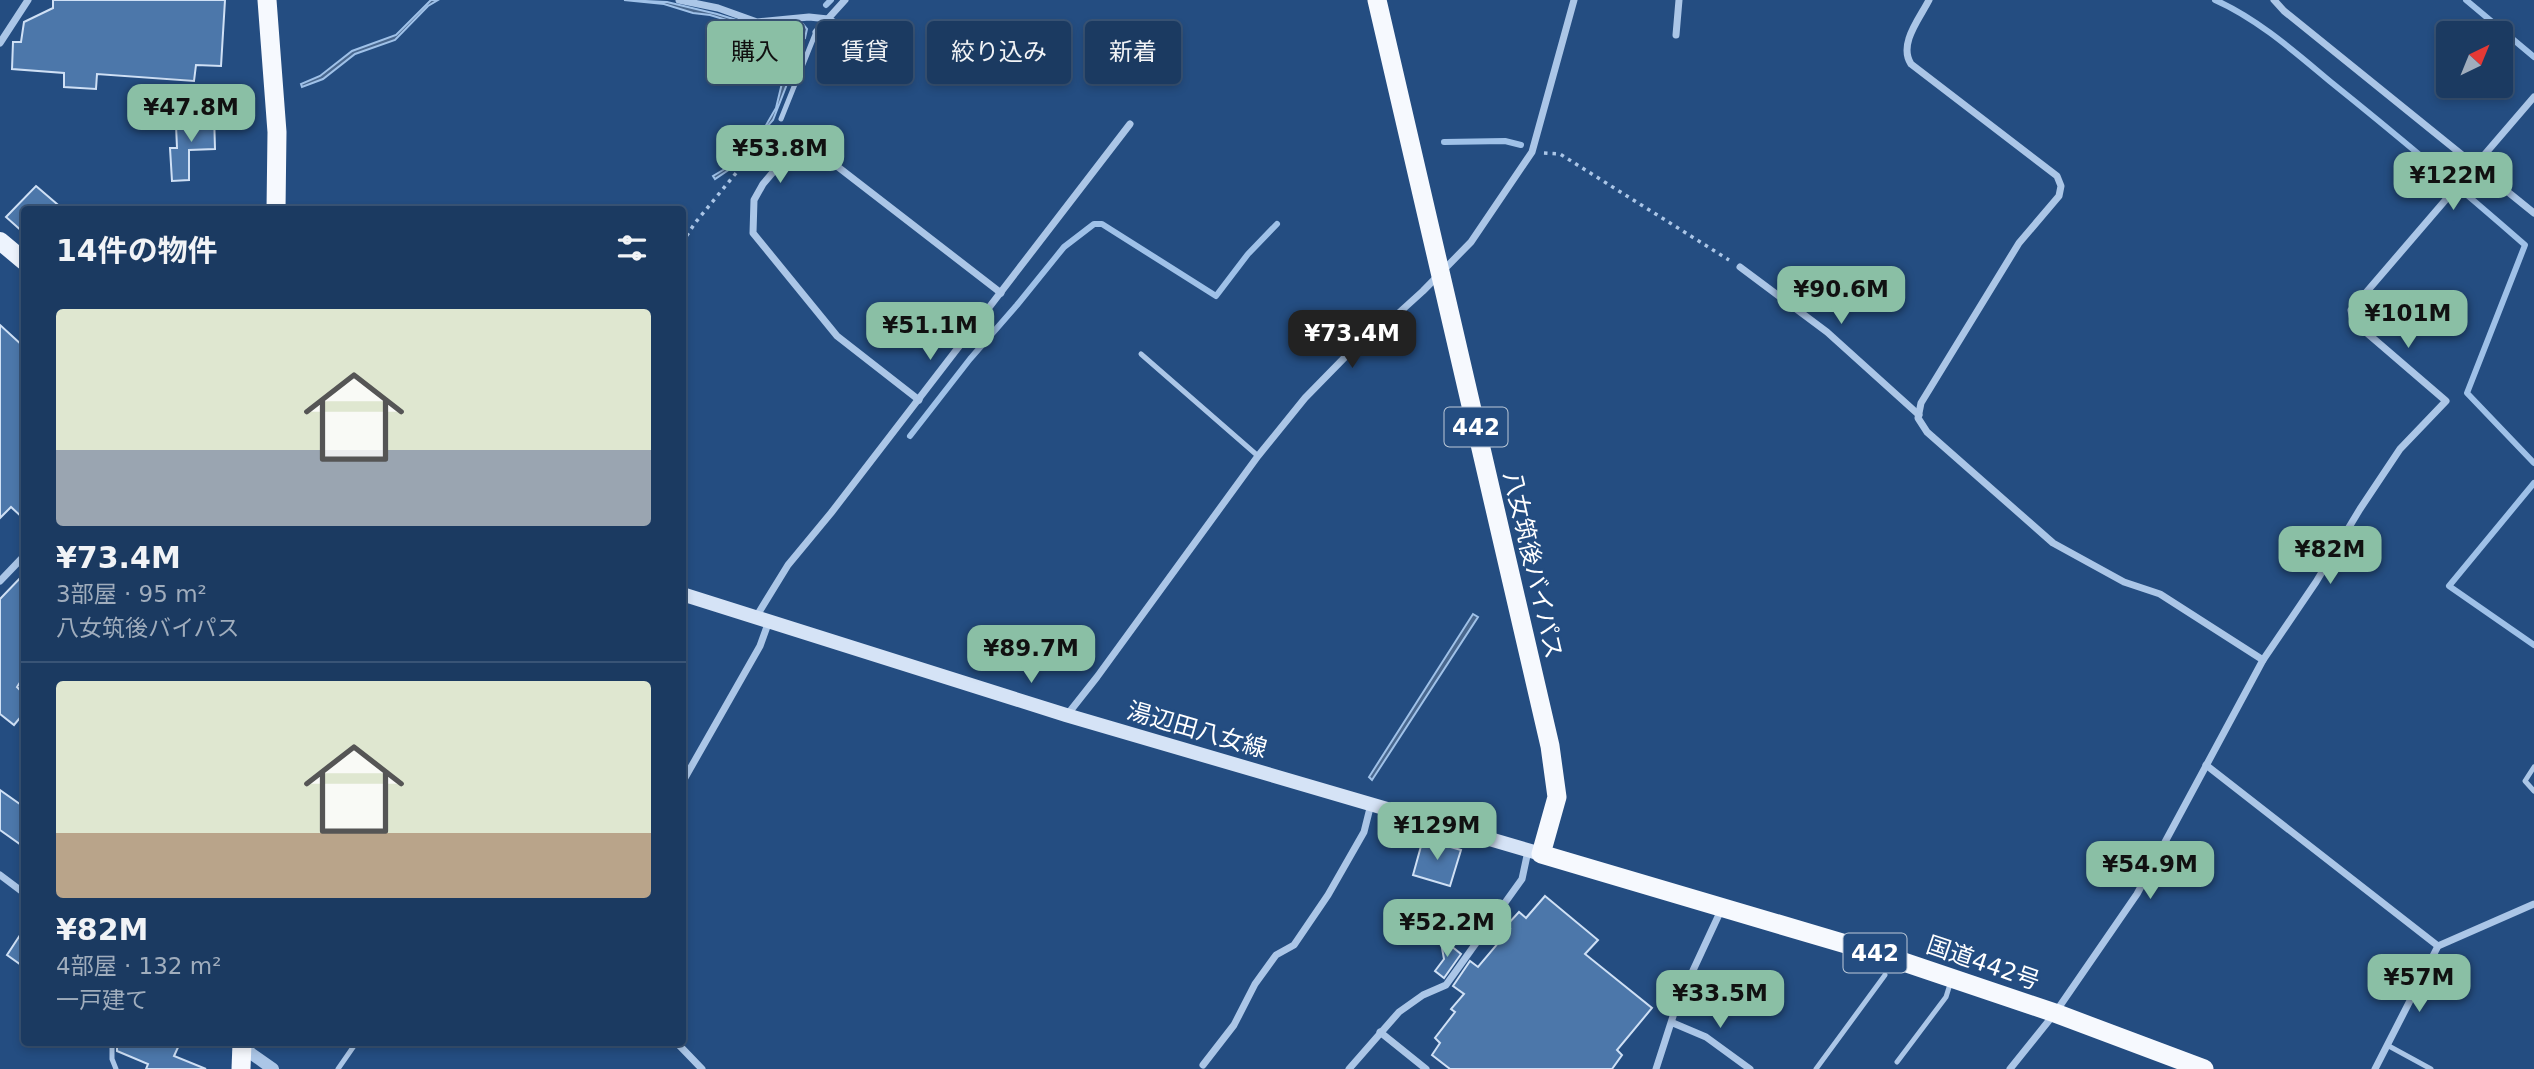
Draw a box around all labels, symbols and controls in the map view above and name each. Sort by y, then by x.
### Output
chip: 購入 [707,21,803,84]
chip: 賃貸 [817,21,913,84]
chip: 絞り込み [927,21,1071,84]
chip: 新着 [1085,21,1181,84]
north arrow [2436,21,2513,98]
map controls [2436,21,2513,98]
pin: ¥47.8M [134,85,248,144]
text: ¥47.8M [143,94,239,120]
pin: ¥53.8M [723,125,837,185]
text: ¥53.8M [732,135,828,161]
pin: ¥122M [2404,152,2502,212]
text: ¥122M [2410,162,2496,188]
icon: filters [613,229,651,267]
text: 14件の物件 [56,233,218,268]
pin: ¥90.6M [1784,266,1898,326]
text: ¥90.6M [1793,276,1889,302]
pin: ¥101M [2359,290,2457,350]
text: ¥101M [2365,300,2451,326]
pin: ¥51.1M [873,302,987,362]
pin: ¥73.4M [1295,310,1409,370]
text: ¥51.1M [882,312,978,338]
text: ¥73.4M [1304,320,1400,346]
icon: home [291,354,417,480]
road number: 442 [1444,408,1508,446]
street label: 八女筑後バイパス [1498,469,1568,661]
pin: ¥82M [2289,526,2371,586]
text: ¥82M [2295,536,2365,562]
text: ¥73.4M [56,540,181,575]
text: 3部屋 · 95 m² [56,581,207,607]
text: 八女筑後バイパス [56,615,240,641]
pin: ¥89.7M [974,626,1088,685]
text: ¥89.7M [983,635,1079,661]
street label: 湯辺田八女線 [1124,697,1270,763]
icon: home [291,726,417,852]
pin: ¥129M [1388,802,1486,862]
text: ¥129M [1394,812,1480,838]
pin: ¥54.9M [2093,842,2207,901]
text: ¥54.9M [2102,851,2198,877]
pin: ¥52.2M [1390,900,1504,959]
text: ¥52.2M [1399,909,1495,935]
text: ¥82M [56,912,148,947]
street label: 国道442号 [1923,931,2043,995]
road number: 442 [1843,934,1906,972]
text: 4部屋 · 132 m² [56,953,221,979]
pin: ¥57M [2378,954,2460,1014]
text: ¥57M [2384,964,2454,990]
pin: ¥33.5M [1663,970,1777,1030]
text: ¥33.5M [1672,980,1768,1006]
text: 一戸建て [56,987,148,1013]

